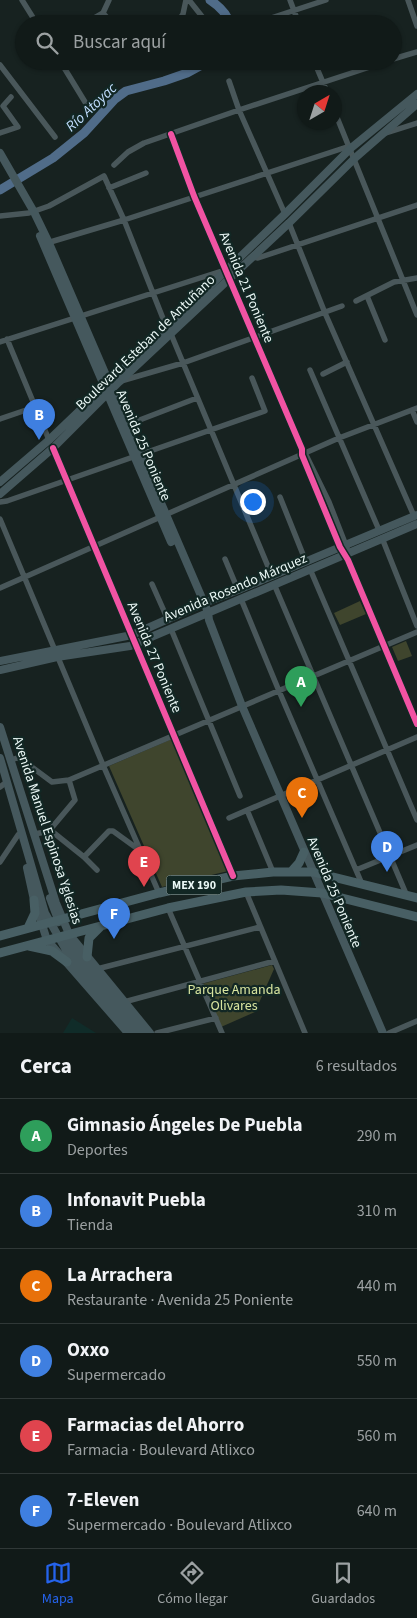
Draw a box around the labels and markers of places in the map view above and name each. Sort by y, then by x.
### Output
pin: B [23,399,55,440]
pin: A [285,666,317,707]
pin: C [286,777,318,818]
pin: D [371,831,403,872]
pin: E [128,846,160,887]
pin: F [98,898,130,939]

